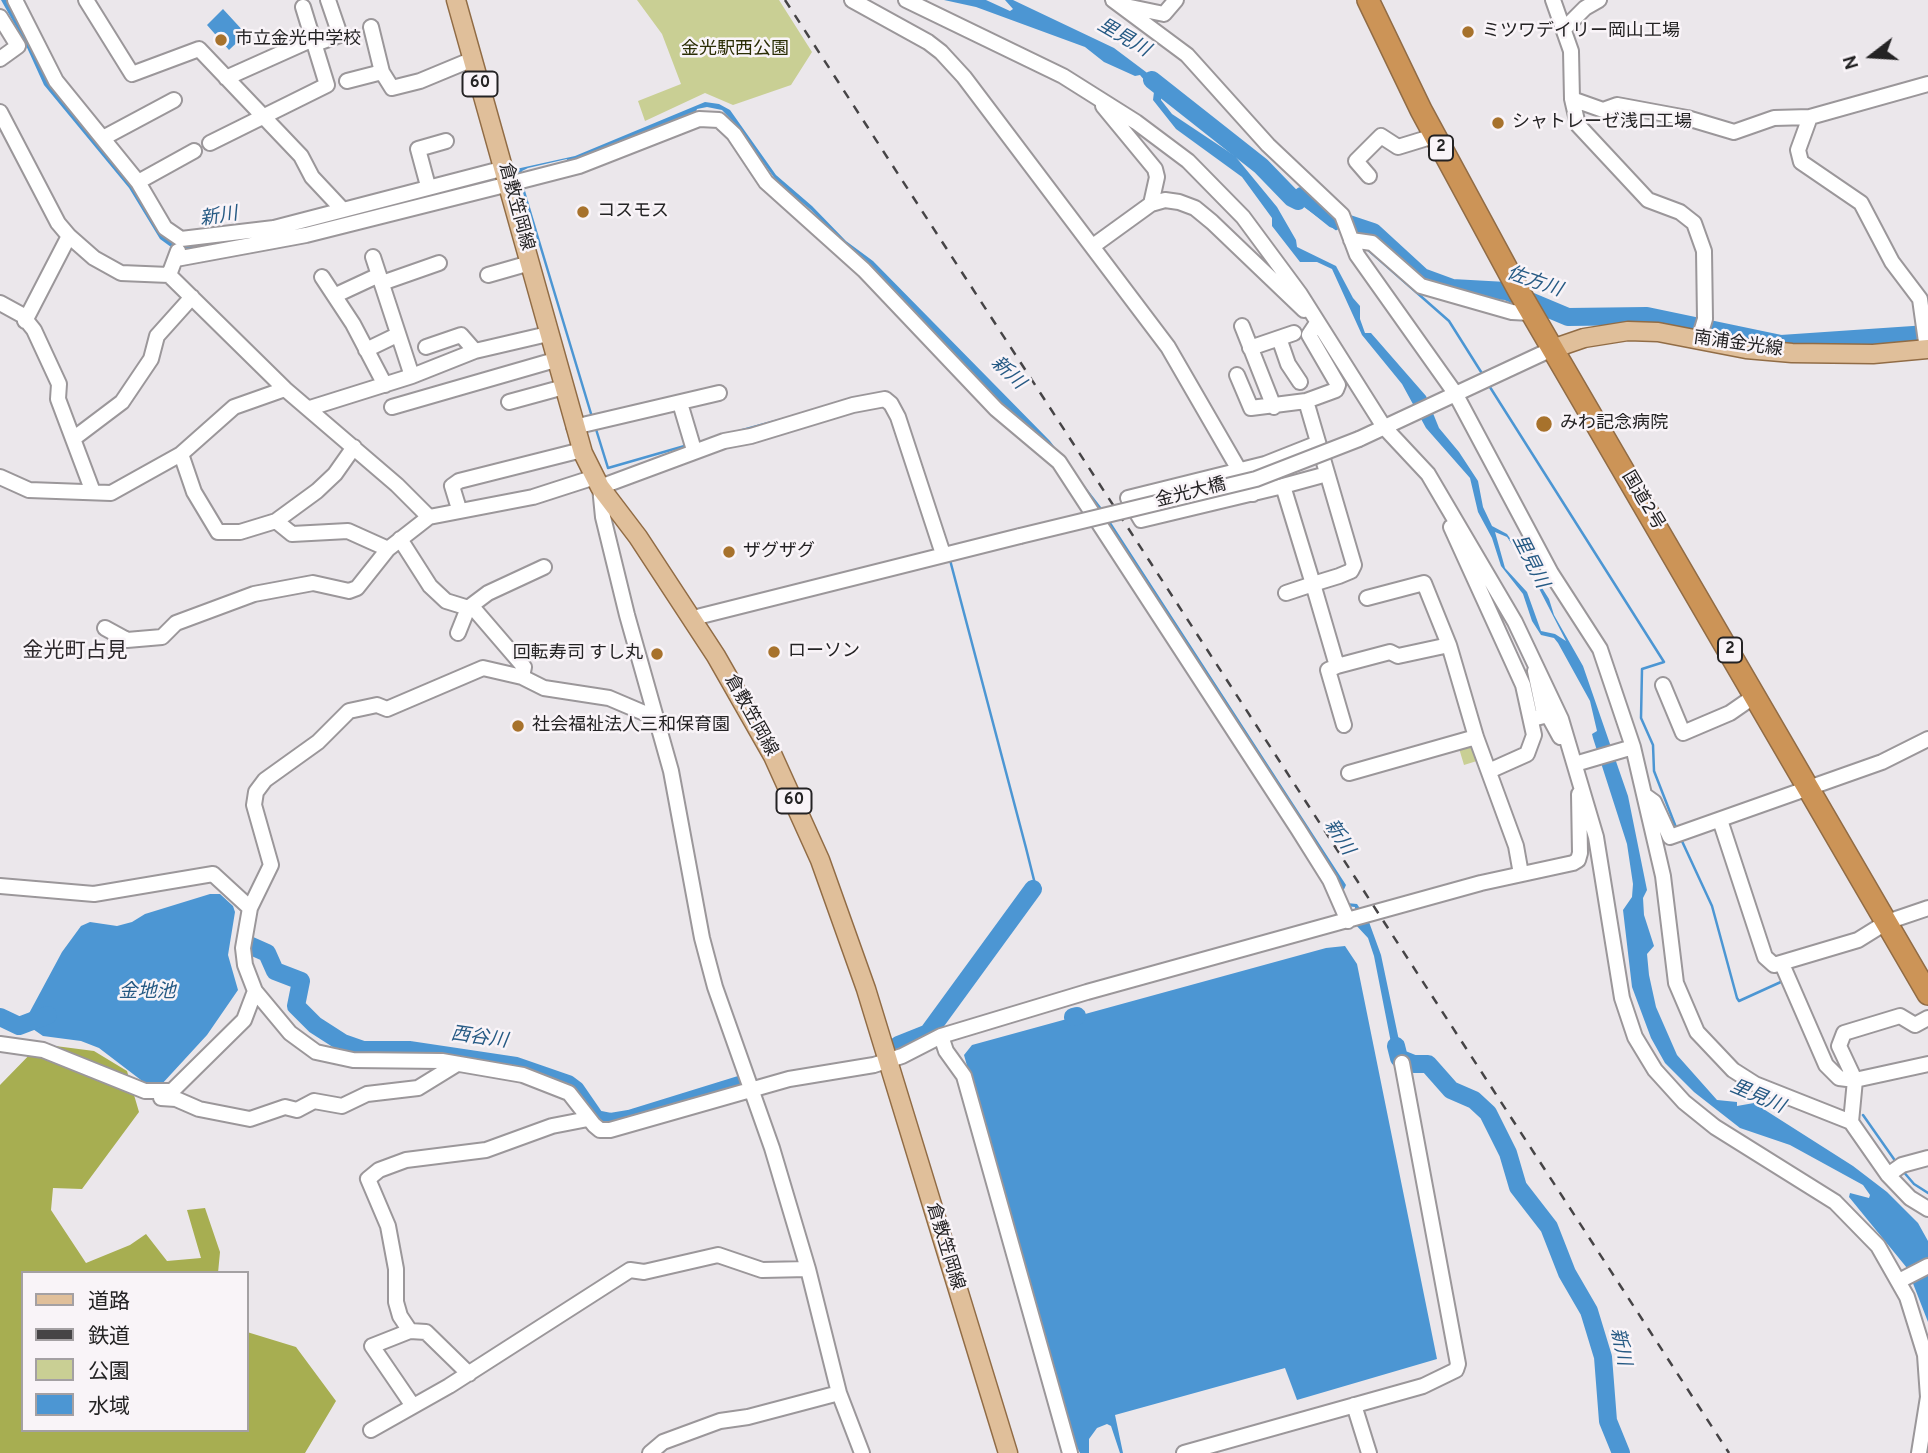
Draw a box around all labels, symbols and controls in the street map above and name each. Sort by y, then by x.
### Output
water label: 里見川 [1093,15,1153,63]
place label: ミツワデイリー岡山工場 [1482,21,1680,43]
north arrow [1837,21,1907,91]
marker: ミツワデイリー岡山工場 [1460,24,1476,40]
place label: 市立金光中学校 [235,29,361,51]
marker: 市立金光中学校 [213,32,229,48]
park label: 金光駅西公園 [681,39,789,61]
text: N [1838,52,1865,72]
road number: 60 [462,72,498,96]
place label: シャトレーゼ浅口工場 [1512,112,1692,134]
marker: シャトレーゼ浅口工場 [1490,115,1506,131]
road number: 2 [1429,136,1453,160]
street label: 倉敷笠岡線 [493,161,537,253]
place label: コスモス [597,201,669,223]
water label: 新川 [198,204,240,232]
marker: コスモス [575,204,591,220]
water label: 佐方川 [1503,263,1565,303]
street label: 南浦金光線 [1692,328,1784,362]
water label: 新川 [985,353,1029,395]
place label: みわ記念病院 [1560,413,1668,435]
marker: みわ記念病院 [1534,414,1554,434]
street label: 国道2号 [1616,468,1668,534]
street label: 金光大橋 [1153,475,1229,513]
water label: 里見川 [1506,531,1552,593]
place label: ザグザグ [743,541,815,563]
marker: ザグザグ [721,544,737,560]
road number: 2 [1718,638,1742,663]
district label: 金光町占見 [23,640,127,666]
place label: ローソン [788,641,860,663]
place label: 回転寿司 すし丸 [513,643,643,665]
marker: ローソン [766,644,782,660]
marker: 回転寿司 すし丸 [649,646,665,662]
street label: 倉敷笠岡線 [719,671,781,761]
place label: 社会福祉法人三和保育園 [532,715,730,737]
marker: 社会福祉法人三和保育園 [510,718,526,734]
road number: 60 [776,788,812,814]
water label: 新川 [1318,816,1358,860]
water label: 金地池 [119,982,175,1004]
water label: 西谷川 [449,1024,509,1054]
water label: 里見川 [1726,1076,1788,1120]
street label: 倉敷笠岡線 [921,1201,967,1293]
legend [21,1271,248,1432]
text: 道路 [88,1289,130,1316]
text: 鉄道 [88,1324,130,1351]
water label: 新川 [1604,1326,1634,1368]
text: 公園 [88,1359,130,1386]
text: 水域 [88,1394,130,1421]

